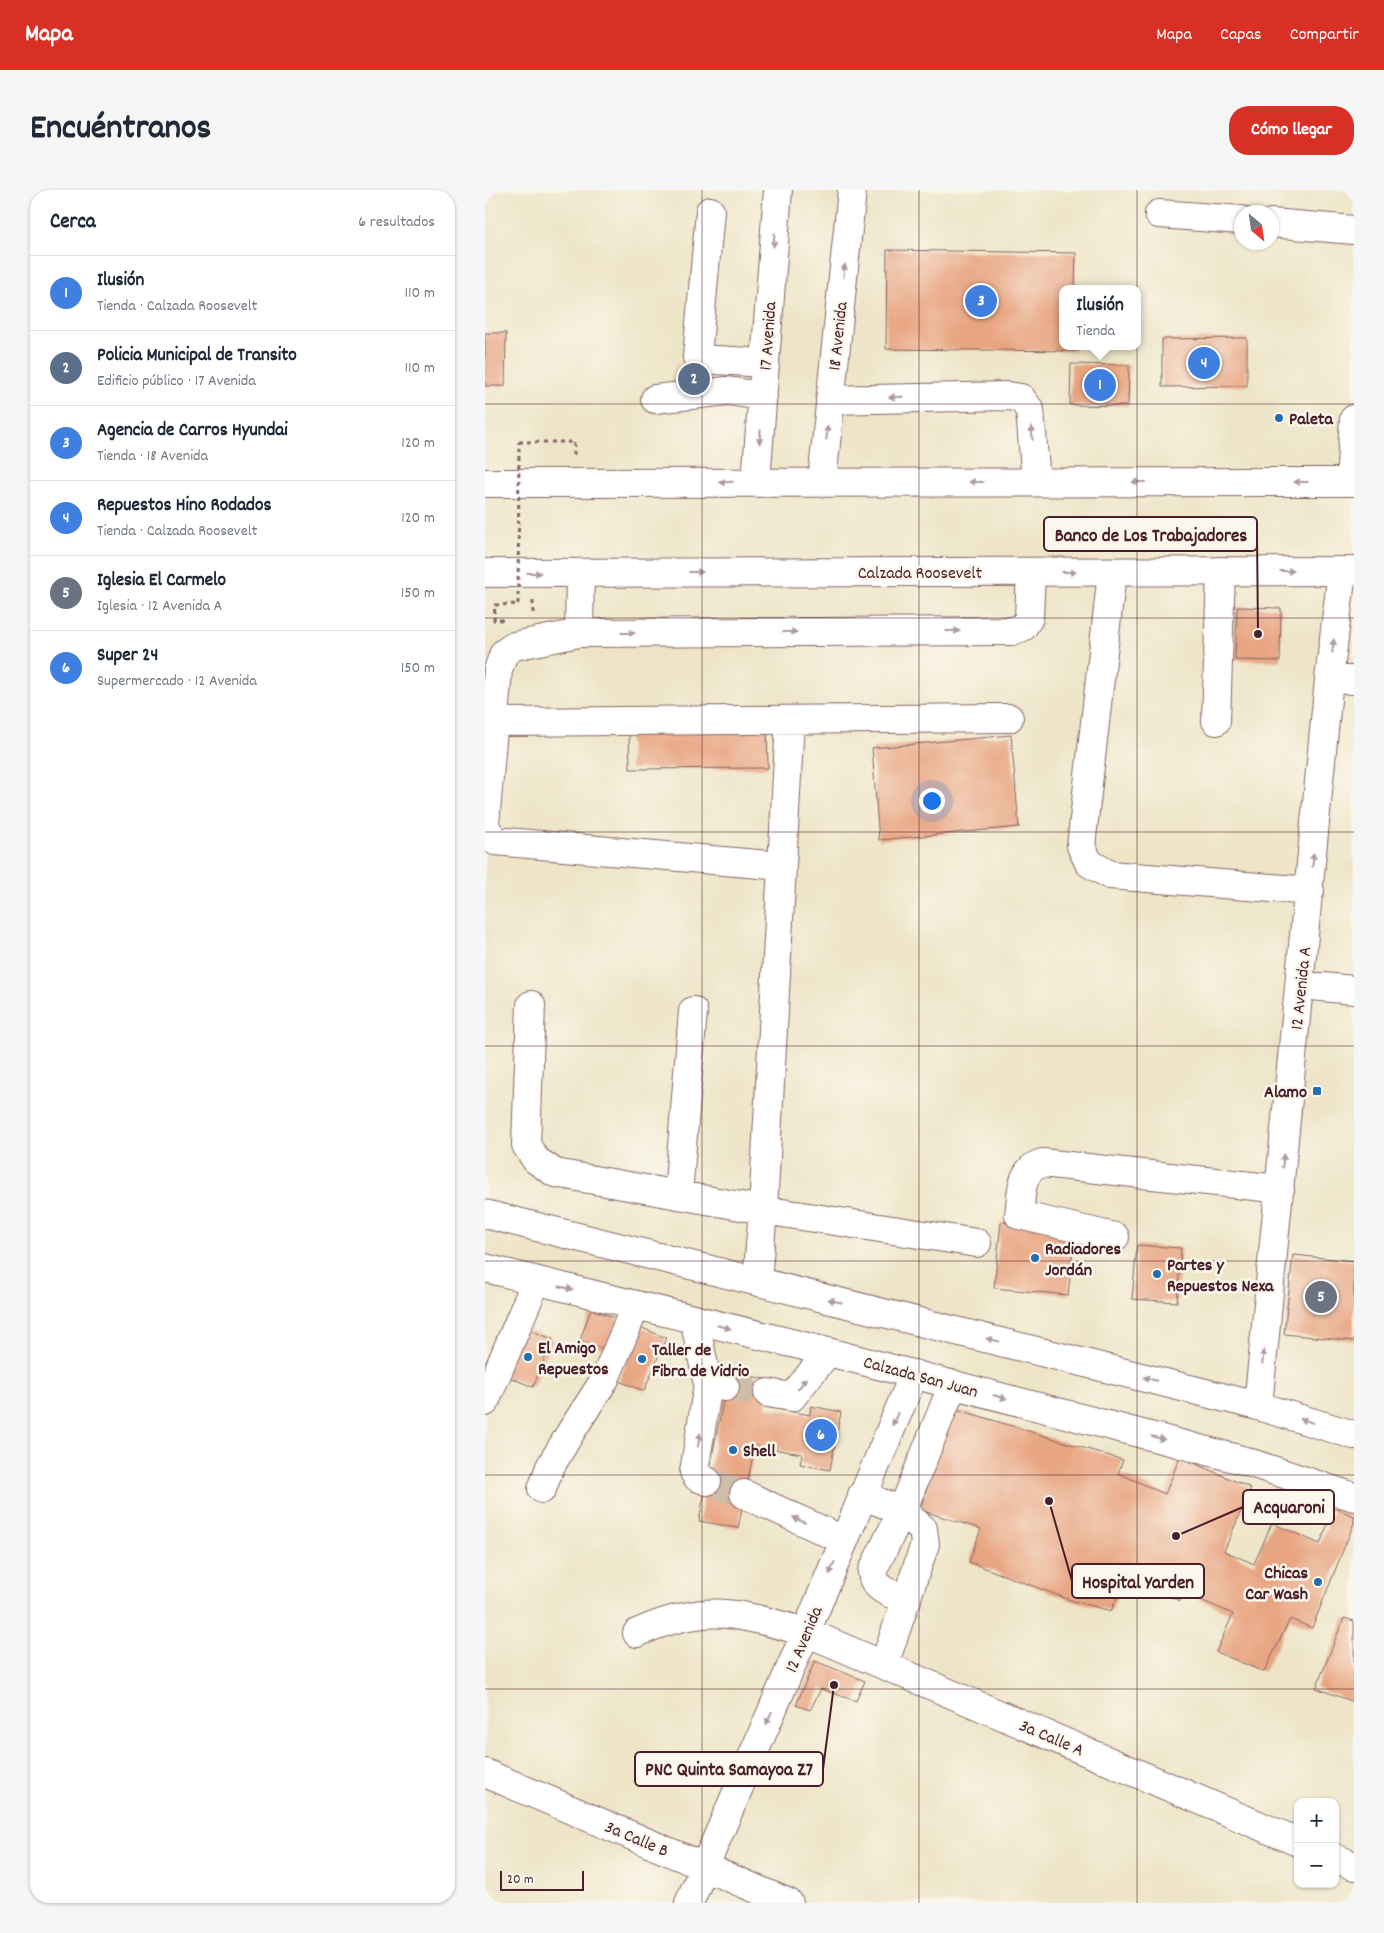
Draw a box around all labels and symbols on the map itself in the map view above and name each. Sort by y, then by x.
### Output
north arrow [1234,205,1279,250]
one-way arrow [770,232,778,248]
one-way arrow [840,263,848,279]
pin: 3 [965,282,997,320]
street label: 17 Avenida [755,300,784,371]
street label: 18 Avenida [823,300,856,372]
pin: 4 [1188,344,1220,382]
pin: 2 [678,360,710,398]
pin: 1 [1084,366,1116,404]
one-way arrow [888,393,904,401]
place label: Paleta [1289,408,1333,433]
marker: Paleta [1273,412,1285,424]
one-way arrow [823,425,831,441]
one-way arrow [1027,425,1035,441]
one-way arrow [755,429,763,445]
one-way arrow [718,478,734,486]
one-way arrow [968,478,984,486]
one-way arrow [1131,478,1147,486]
one-way arrow [1293,478,1309,486]
callout: Banco de Los Trabajadores [1044,517,1257,551]
text: Banco de Los Trabajadores [1055,524,1247,551]
street label: Calzada Roosevelt [858,562,983,587]
one-way arrow [1279,567,1295,575]
one-way arrow [688,568,704,576]
one-way arrow [1061,568,1077,576]
one-way arrow [526,569,542,577]
one-way arrow [945,627,961,635]
one-way arrow [783,628,799,636]
one-way arrow [620,629,636,637]
one-way arrow [1329,637,1337,653]
your location [919,788,945,814]
one-way arrow [1309,852,1317,868]
street label: 12 Avenida A [1286,945,1319,1031]
place label: Alamo [1264,1081,1307,1106]
marker: Alamo [1311,1085,1323,1097]
one-way arrow [1279,1153,1287,1169]
place label: Radiadores Jordán [1045,1238,1121,1284]
marker: Radiadores Jordán [1029,1252,1041,1264]
place label: Partes y Repuestos Nexa [1167,1254,1274,1300]
marker: Partes y Repuestos Nexa [1151,1268,1163,1280]
pin: 5 [1305,1278,1337,1316]
one-way arrow [559,1284,574,1292]
one-way arrow [827,1297,842,1305]
one-way arrow [717,1323,732,1331]
one-way arrow [985,1336,1000,1344]
place label: El Amigo Repuestos [538,1337,609,1383]
place label: Taller de Fibra de Vidrio [652,1339,749,1385]
one-way arrow [1259,1349,1267,1365]
marker: El Amigo Repuestos [522,1351,534,1363]
street label: Calzada San Juan [860,1351,980,1406]
marker: Taller de Fibra de Vidrio [636,1353,648,1365]
one-way arrow [1143,1375,1158,1383]
one-way arrow [797,1378,808,1391]
one-way arrow [993,1393,1008,1401]
one-way arrow [890,1412,898,1426]
pin: 6 [805,1416,837,1454]
one-way arrow [1300,1416,1315,1424]
one-way arrow [695,1432,703,1448]
one-way arrow [1150,1434,1165,1442]
place label: Shell [743,1440,776,1465]
marker: Shell [727,1444,739,1456]
callout: Acquaroni [1243,1490,1334,1524]
text: Acquaroni [1253,1496,1325,1523]
one-way arrow [792,1515,806,1523]
one-way arrow [827,1561,835,1576]
place label: Chicas Car Wash [1245,1562,1308,1608]
callout: Hospital Yarden [1072,1564,1204,1598]
text: Hospital Yarden [1082,1571,1194,1598]
marker: Chicas Car Wash [1312,1576,1324,1588]
street label: 12 Avenida [780,1603,831,1677]
one-way arrow [764,1711,772,1725]
street label: 3a Calle A [1015,1714,1088,1764]
callout: PNC Quinta Samayoa Z7 [635,1752,823,1786]
text: PNC Quinta Samayoa Z7 [645,1758,813,1785]
street label: 3a Calle B [600,1816,672,1865]
scale bar [500,1868,584,1891]

